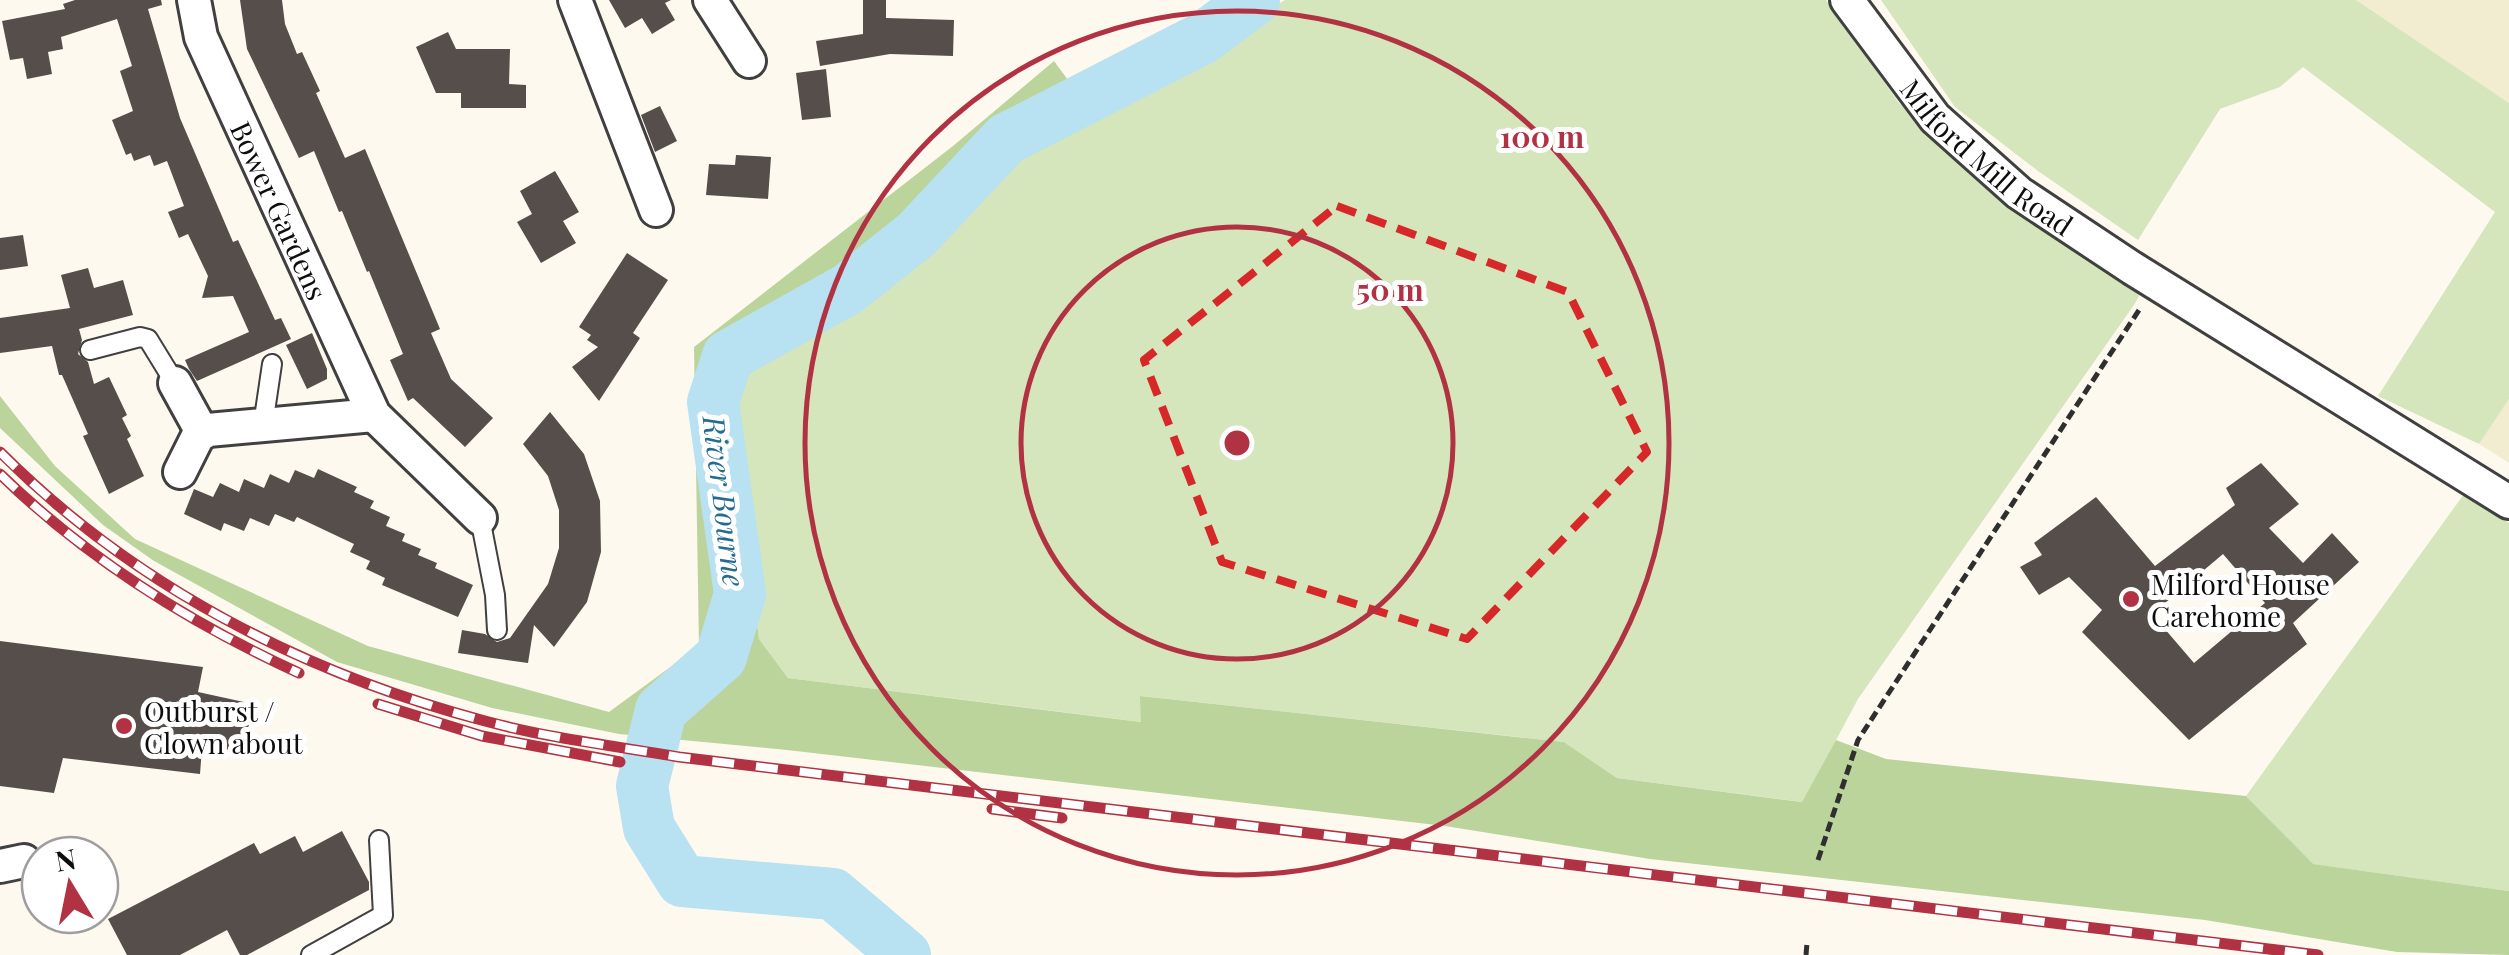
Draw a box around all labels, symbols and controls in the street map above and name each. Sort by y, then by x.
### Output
street label: Milford Mill Road [1893,71,2081,243]
street label: Bower Gardens [223,115,337,305]
text: 100 m [1500,116,1584,156]
text: 50 m [1356,269,1424,309]
water label: River Bourne [695,412,755,589]
centre of rings [1219,425,1255,461]
place label: Milford House Carehome [2151,565,2330,634]
marker: Milford House Carehome [2120,588,2142,610]
place label: Outburst / Clown about [144,692,304,761]
marker: Outburst / Clown about [113,715,135,737]
north arrow [20,835,120,935]
text: N [52,839,79,879]

